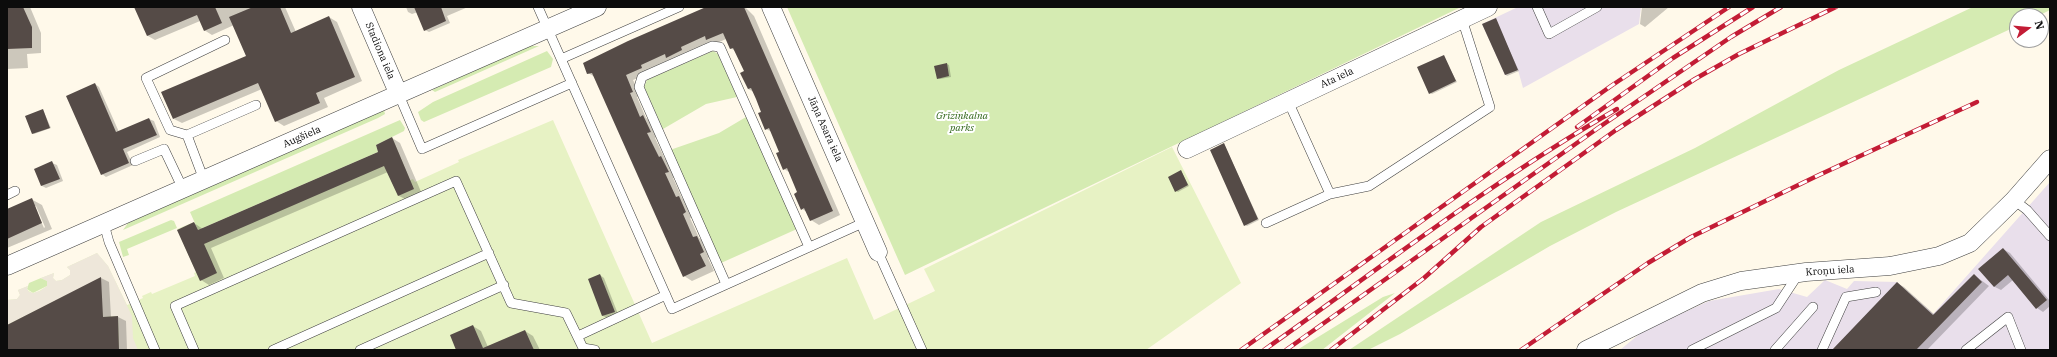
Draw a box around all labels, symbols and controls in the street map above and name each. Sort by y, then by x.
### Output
north arrow [2009,8,2049,48]
text: N [2032,19,2048,31]
street label: Stadiona iela [363,21,397,81]
street label: Ata iela [1319,65,1355,91]
street label: Jāņa Asara iela [805,94,845,164]
park label: Grīziņkalna parks [936,110,988,134]
street label: Augšiela [281,123,323,151]
street label: Kroņu iela [1805,263,1855,279]

